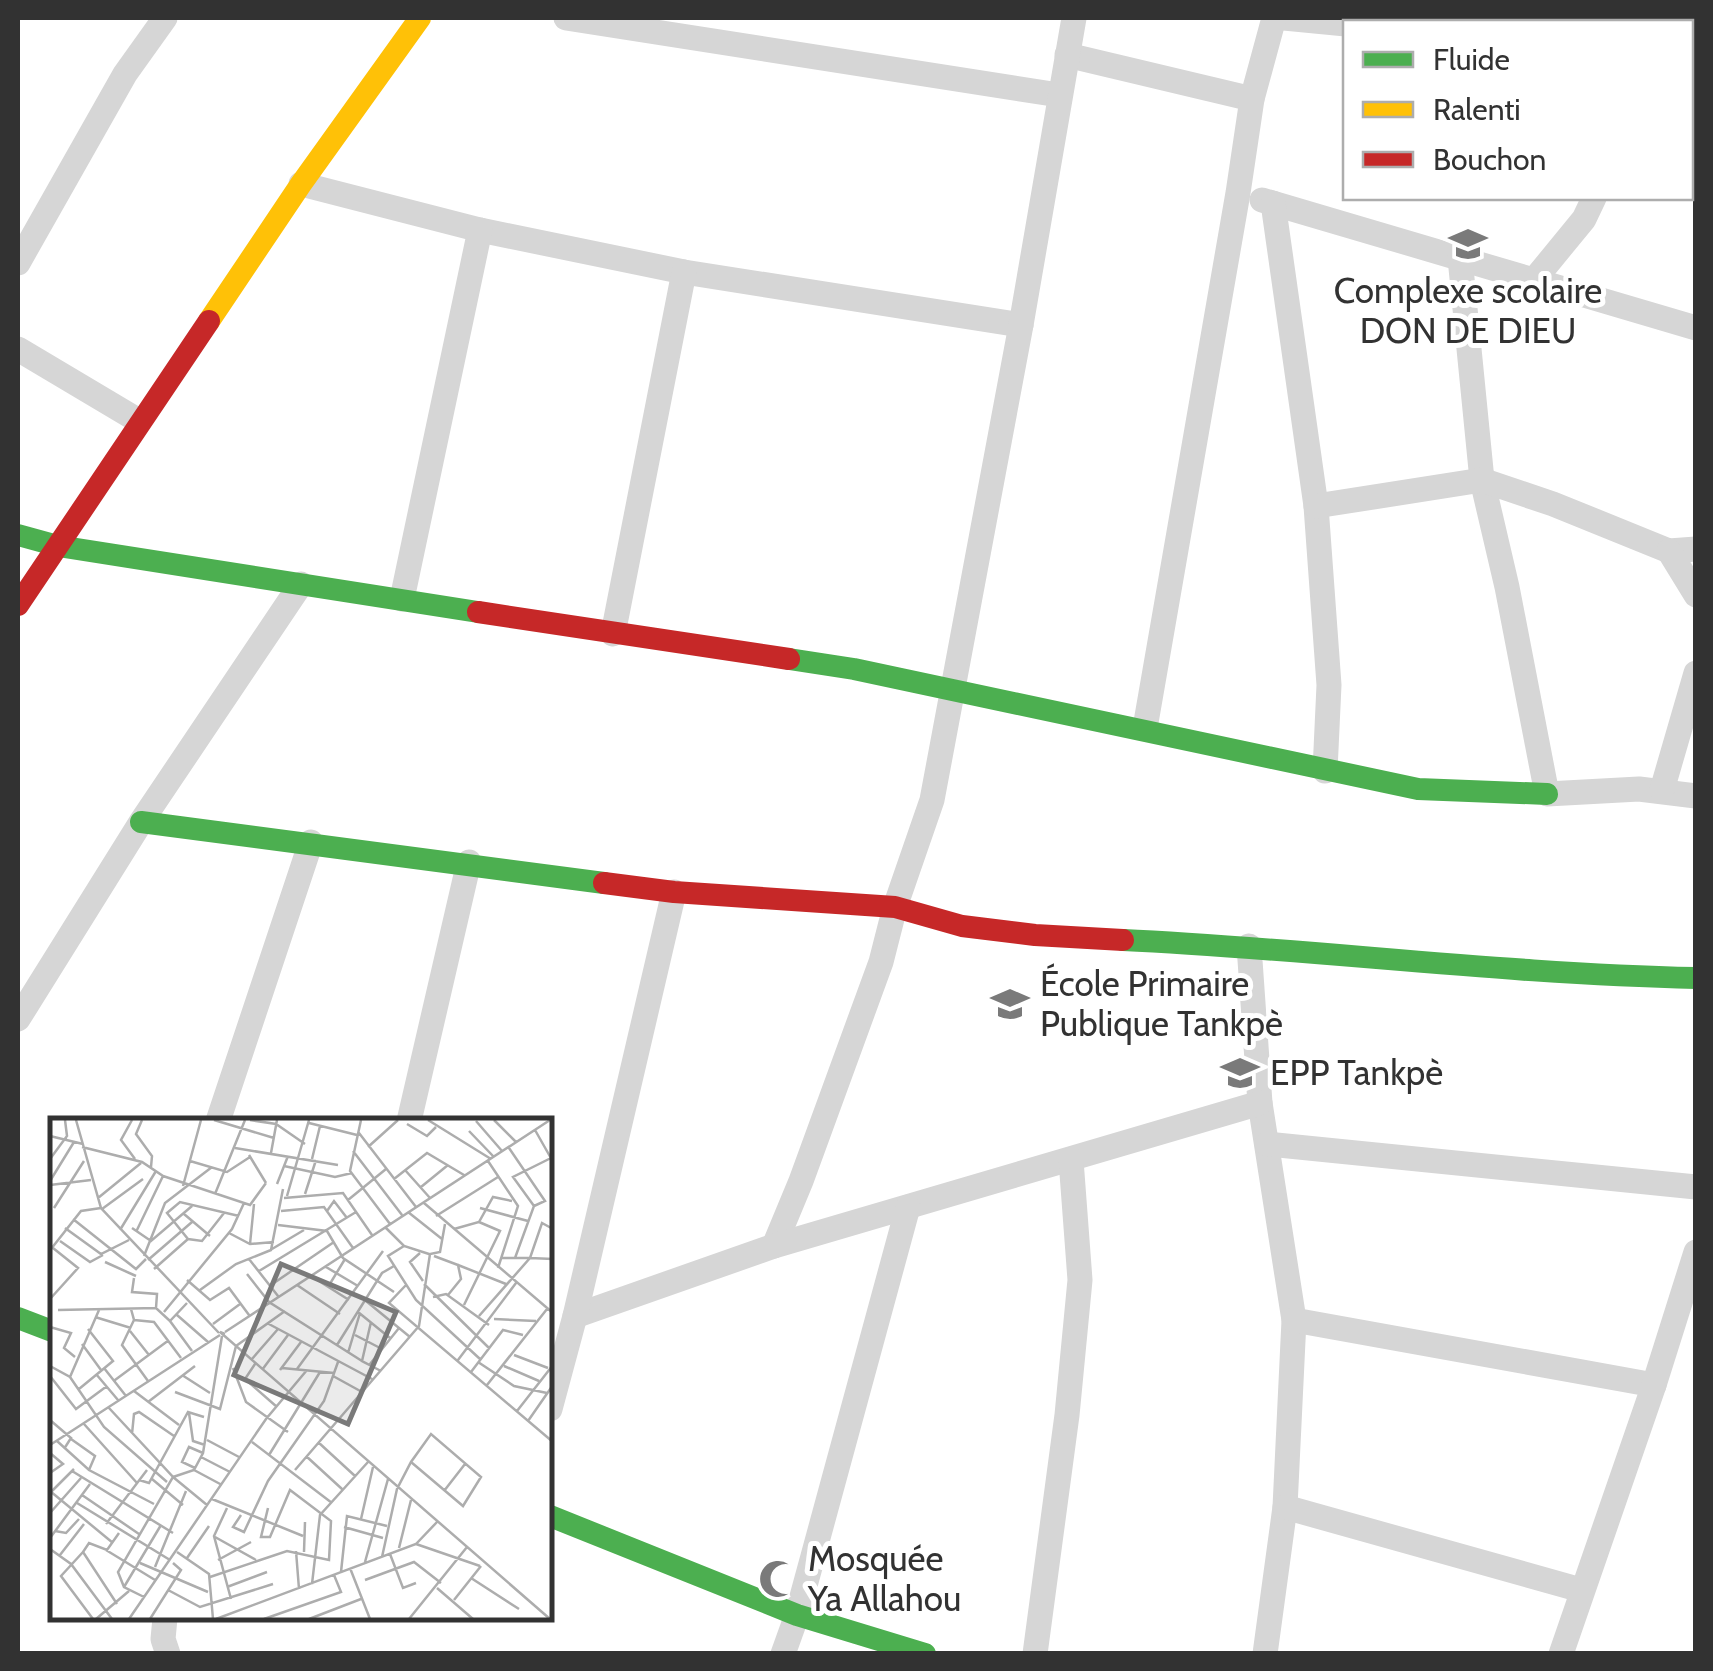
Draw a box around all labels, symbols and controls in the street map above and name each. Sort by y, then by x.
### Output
legend [1343,20,1693,200]
text: Fluide [1433,41,1510,78]
text: Ralenti [1433,91,1521,128]
text: Bouchon [1433,141,1546,178]
school or university icon: Complexe scolaire DON DE DIEU [1447,223,1489,265]
place label: Complexe scolaire DON DE DIEU [1334,269,1602,352]
place label: École Primaire Publique Tankpè [1040,962,1283,1045]
school or university icon: École Primaire Publique Tankpè [989,983,1031,1025]
place label: EPP Tankpè [1270,1051,1443,1094]
school or university icon: EPP Tankpè [1219,1052,1261,1094]
inset map [50,1118,552,1621]
place label: Mosquée Ya Allahou [807,1537,961,1620]
mosque icon: Mosquée Ya Allahou [757,1558,799,1600]

